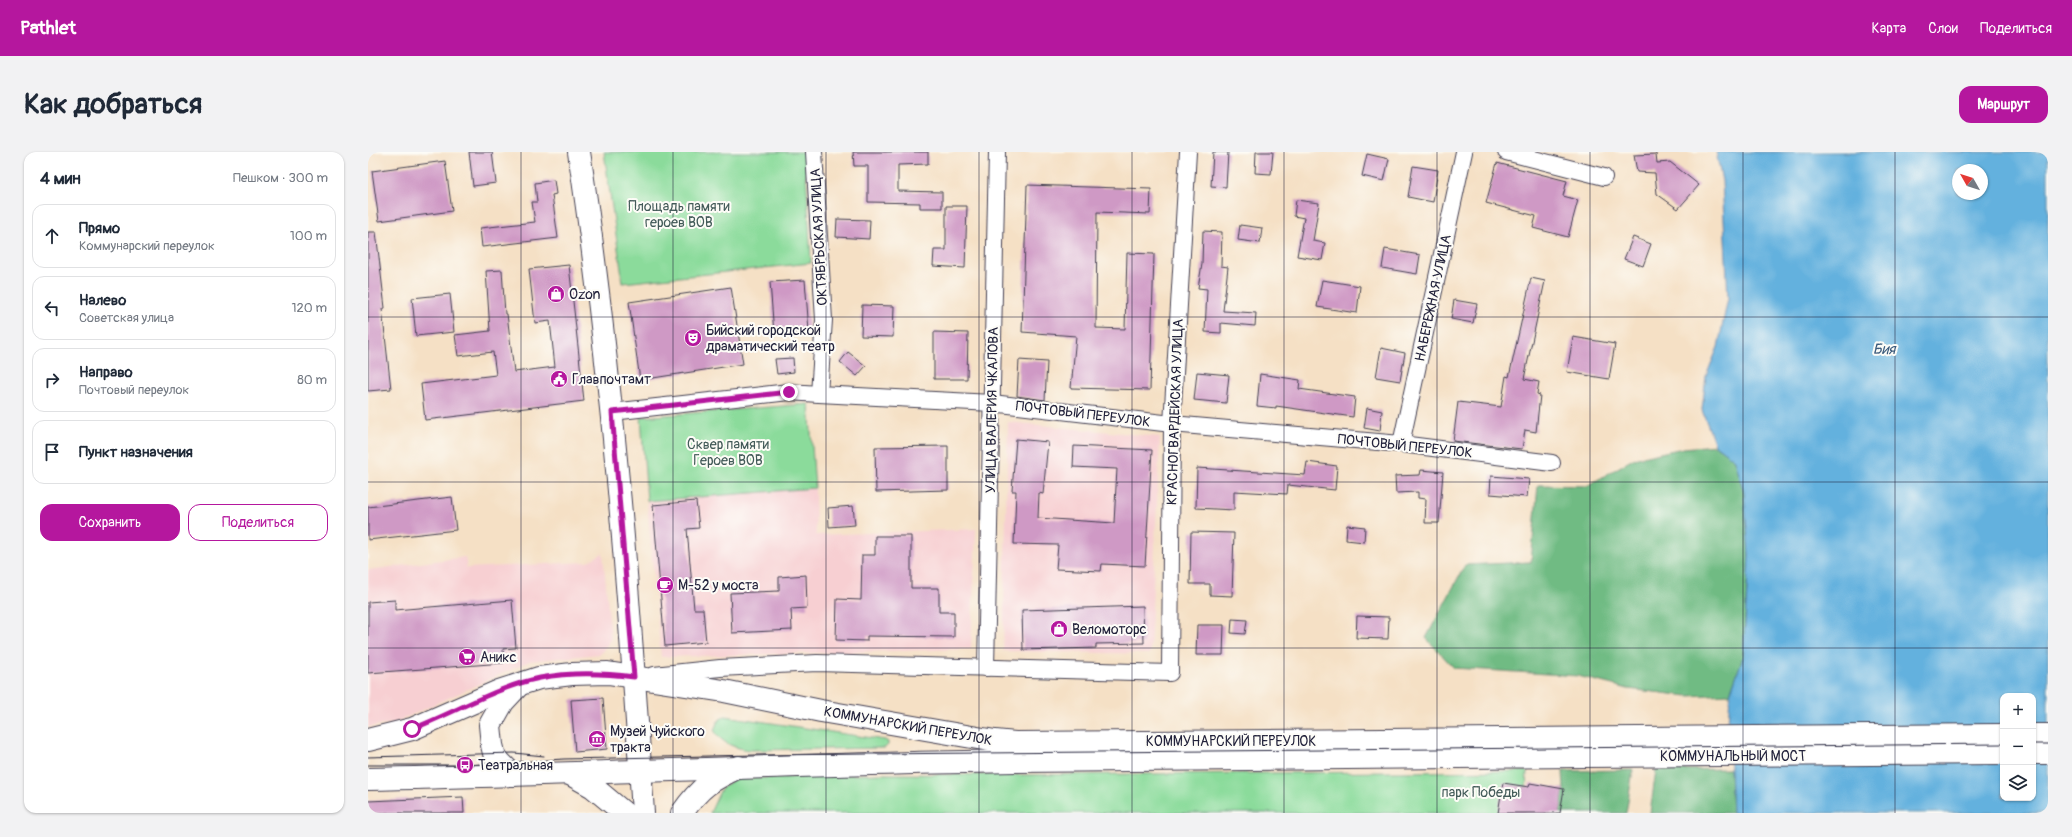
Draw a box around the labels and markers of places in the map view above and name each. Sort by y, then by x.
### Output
shop icon: Ozon [546,284,566,304]
place label: Ozon [569,286,601,303]
place label: Бийский городской драматический театр [706,322,835,355]
theatre icon: Бийский городской драматический театр [683,328,703,348]
public building icon: Главпочтамт [549,369,569,389]
place label: Главпочтамт [572,371,651,388]
cafe icon: М-52 у моста [655,575,675,595]
place label: М-52 у моста [678,577,759,594]
shop icon: Веломоторс [1049,619,1069,639]
place label: Веломоторс [1072,621,1147,638]
supermarket icon: Аникс [457,647,477,667]
place label: Аникс [480,649,517,666]
place label: Музей Чуйского тракта [610,723,705,756]
museum icon: Музей Чуйского тракта [587,729,607,749]
bus stop icon: Театральная [455,755,475,775]
place label: Театральная [478,757,553,774]

